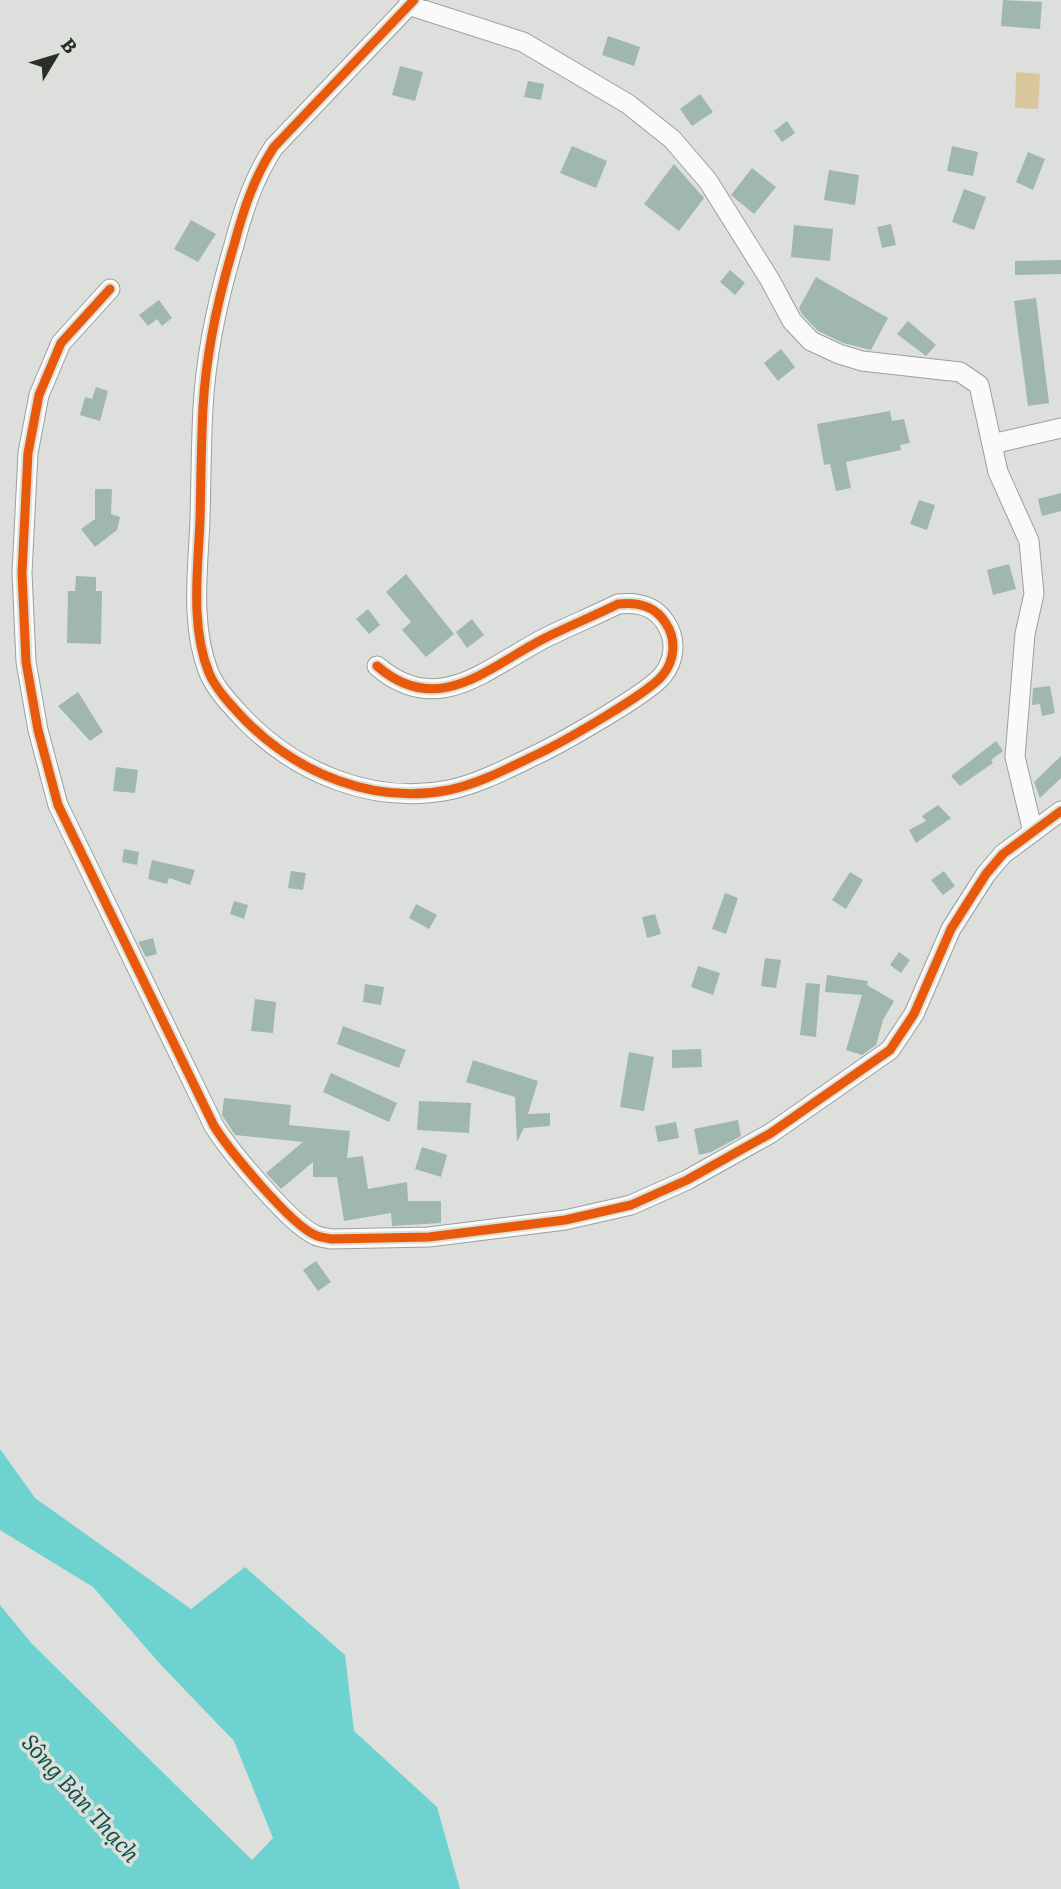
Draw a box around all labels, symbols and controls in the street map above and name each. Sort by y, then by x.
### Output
north arrow [21,21,91,91]
text: B [55,31,85,59]
water label: Sông Bàn Thạch [15,1725,149,1869]

